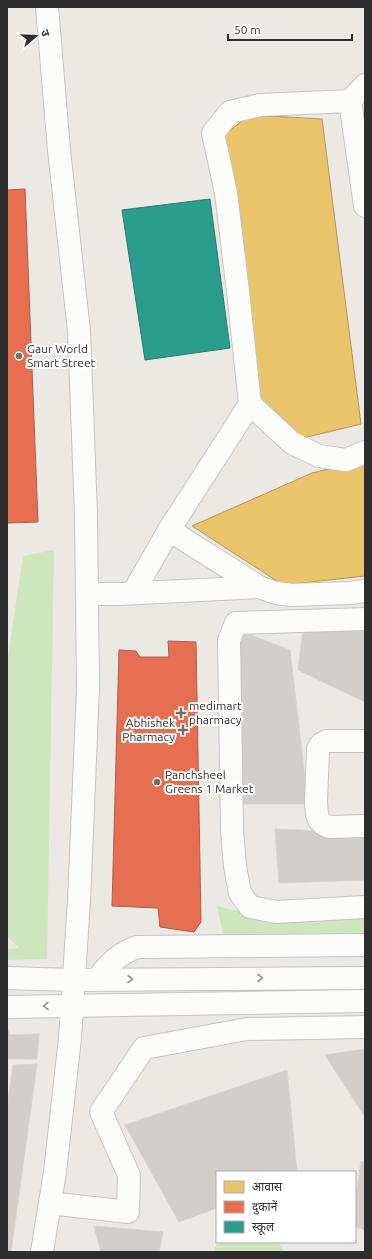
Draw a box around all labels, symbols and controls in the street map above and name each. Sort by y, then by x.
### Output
north arrow [16,16,56,56]
scale bar [228,16,352,42]
text: 50 m [234,23,261,36]
text: उ [39,28,52,38]
place label: Gaur World Smart Street [27,342,96,369]
marker: Gaur World Smart Street [14,351,24,361]
place label: medimart pharmacy [189,699,242,726]
marker: medimart pharmacy [176,708,186,718]
place label: Abhishek Pharmacy [122,716,175,743]
marker: Abhishek Pharmacy [178,725,188,735]
place label: Panchsheel Greens 1 Market [165,768,254,795]
marker: Panchsheel Greens 1 Market [152,777,162,787]
one-way arrow [257,974,263,982]
one-way arrow [127,975,133,983]
one-way arrow [43,1002,49,1010]
legend [216,1171,356,1243]
text: आवास [252,1180,283,1193]
text: दुकानें [252,1200,278,1215]
text: स्कूल [252,1220,275,1235]

